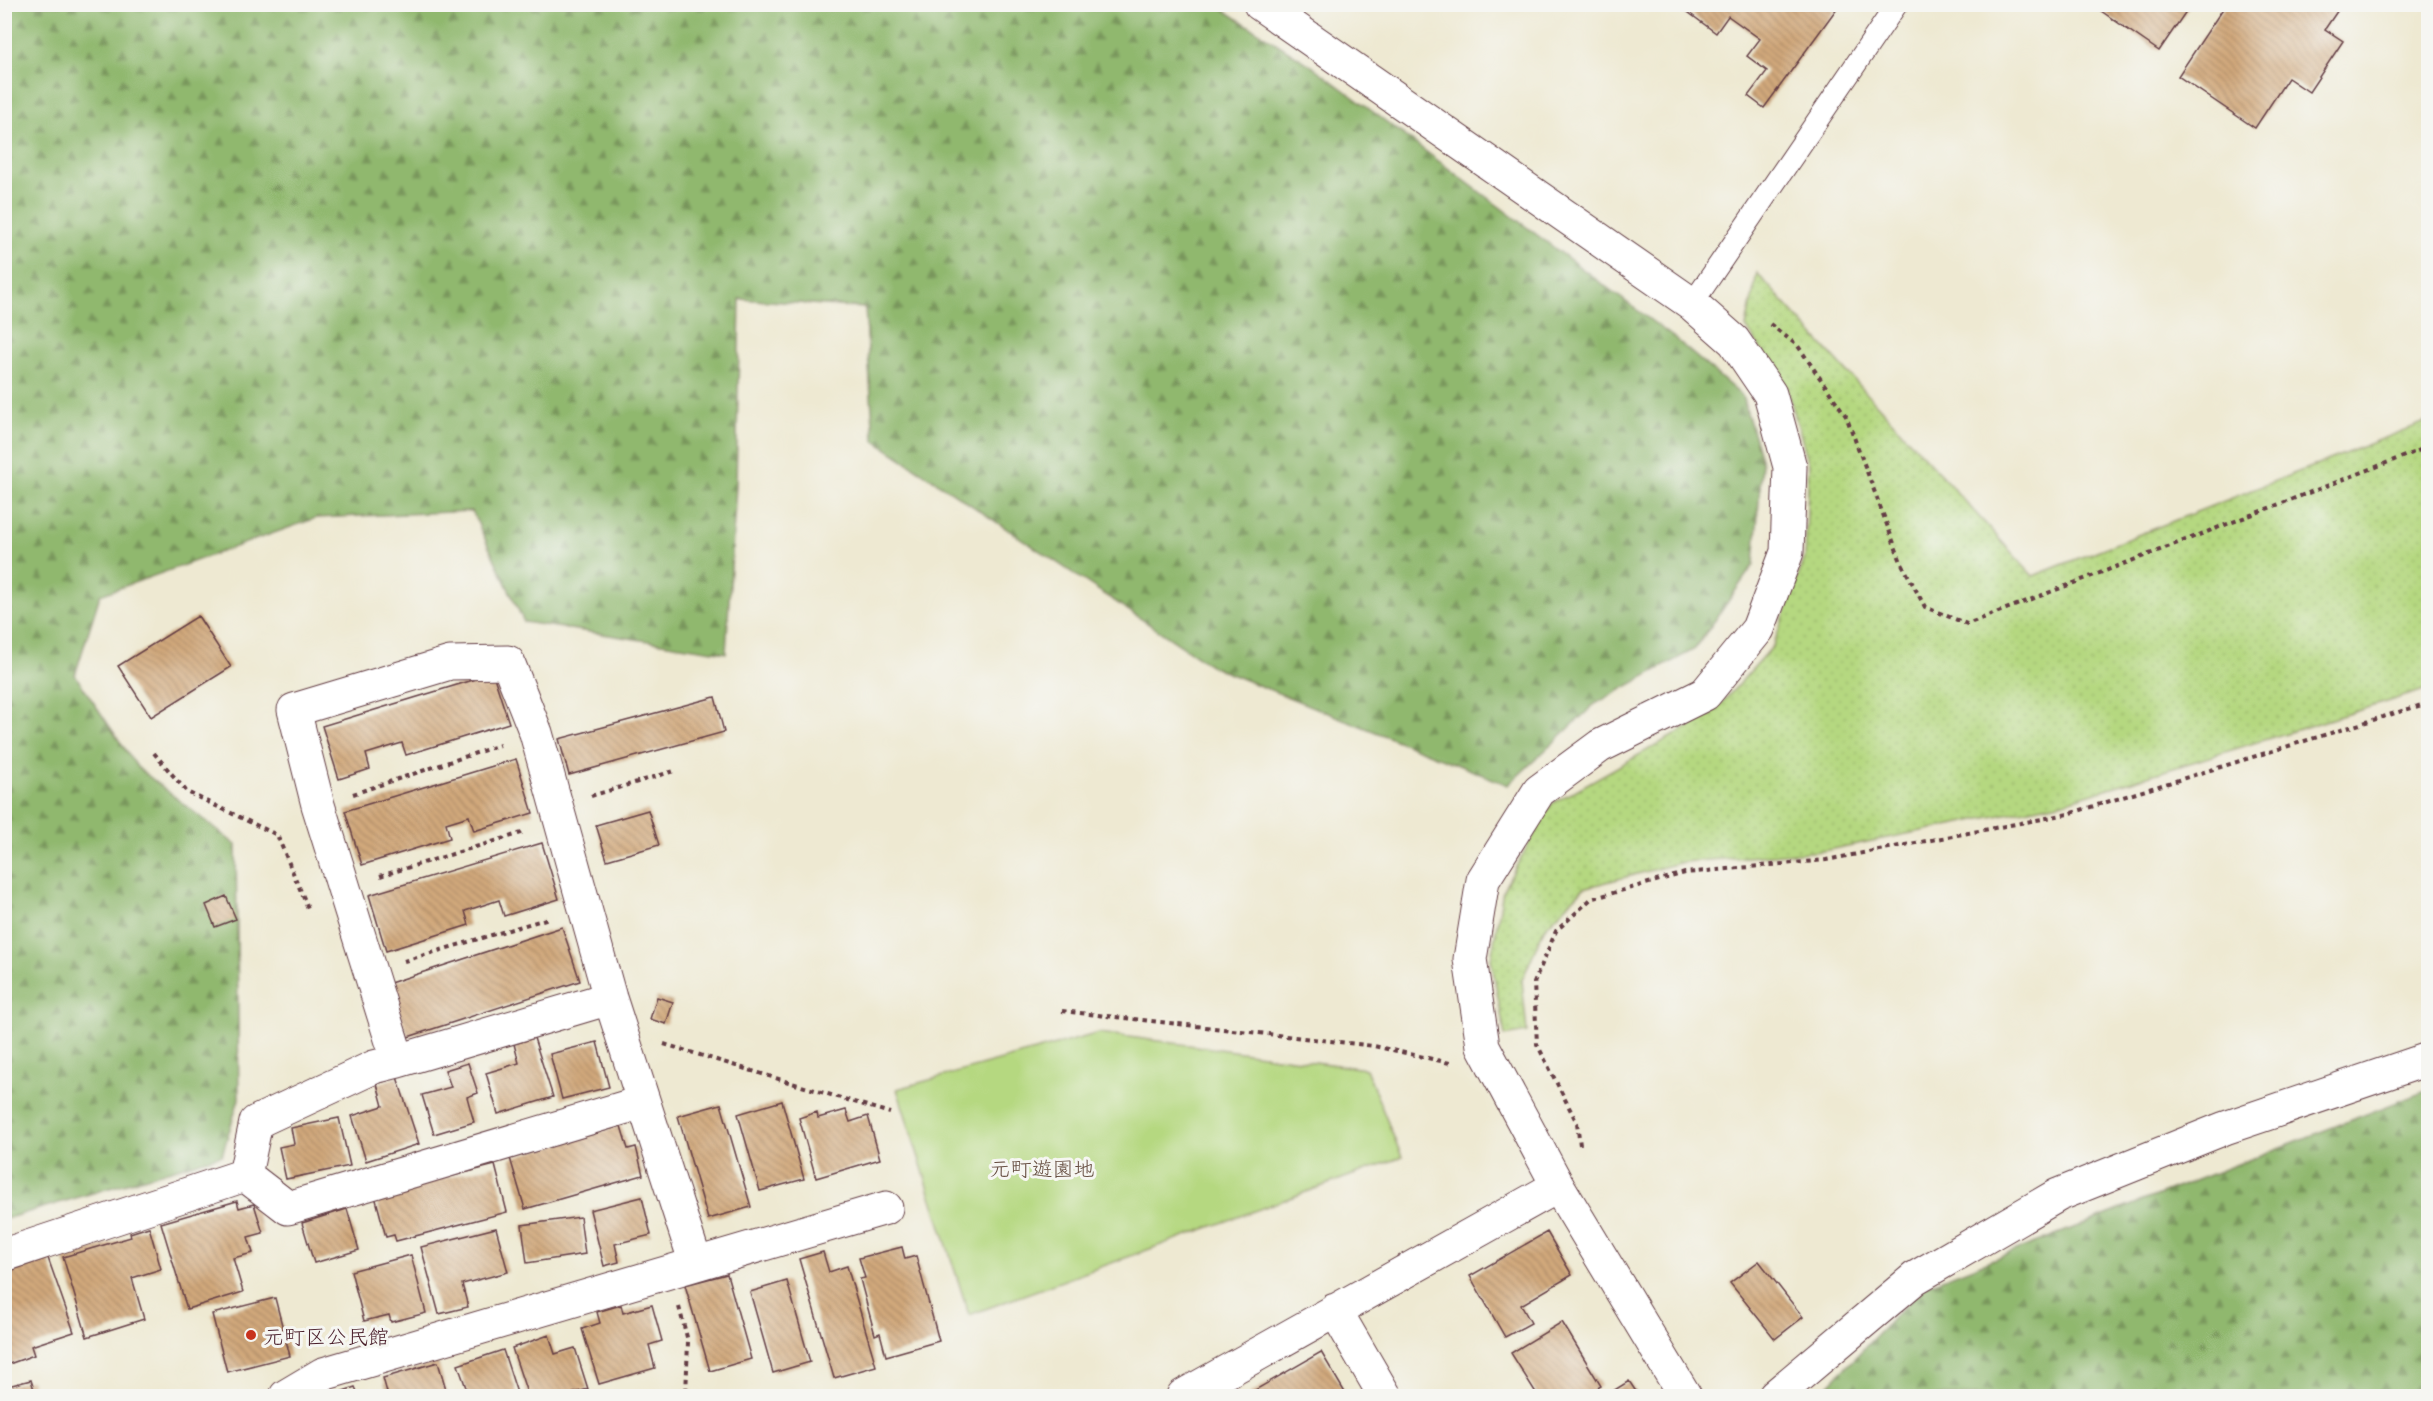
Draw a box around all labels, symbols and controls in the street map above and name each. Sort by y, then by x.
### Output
park label: 元町遊園地 [990,1154,1095,1181]
place label: 元町区公民館 [263,1322,389,1349]
marker: 元町区公民館 [244,1328,258,1342]

